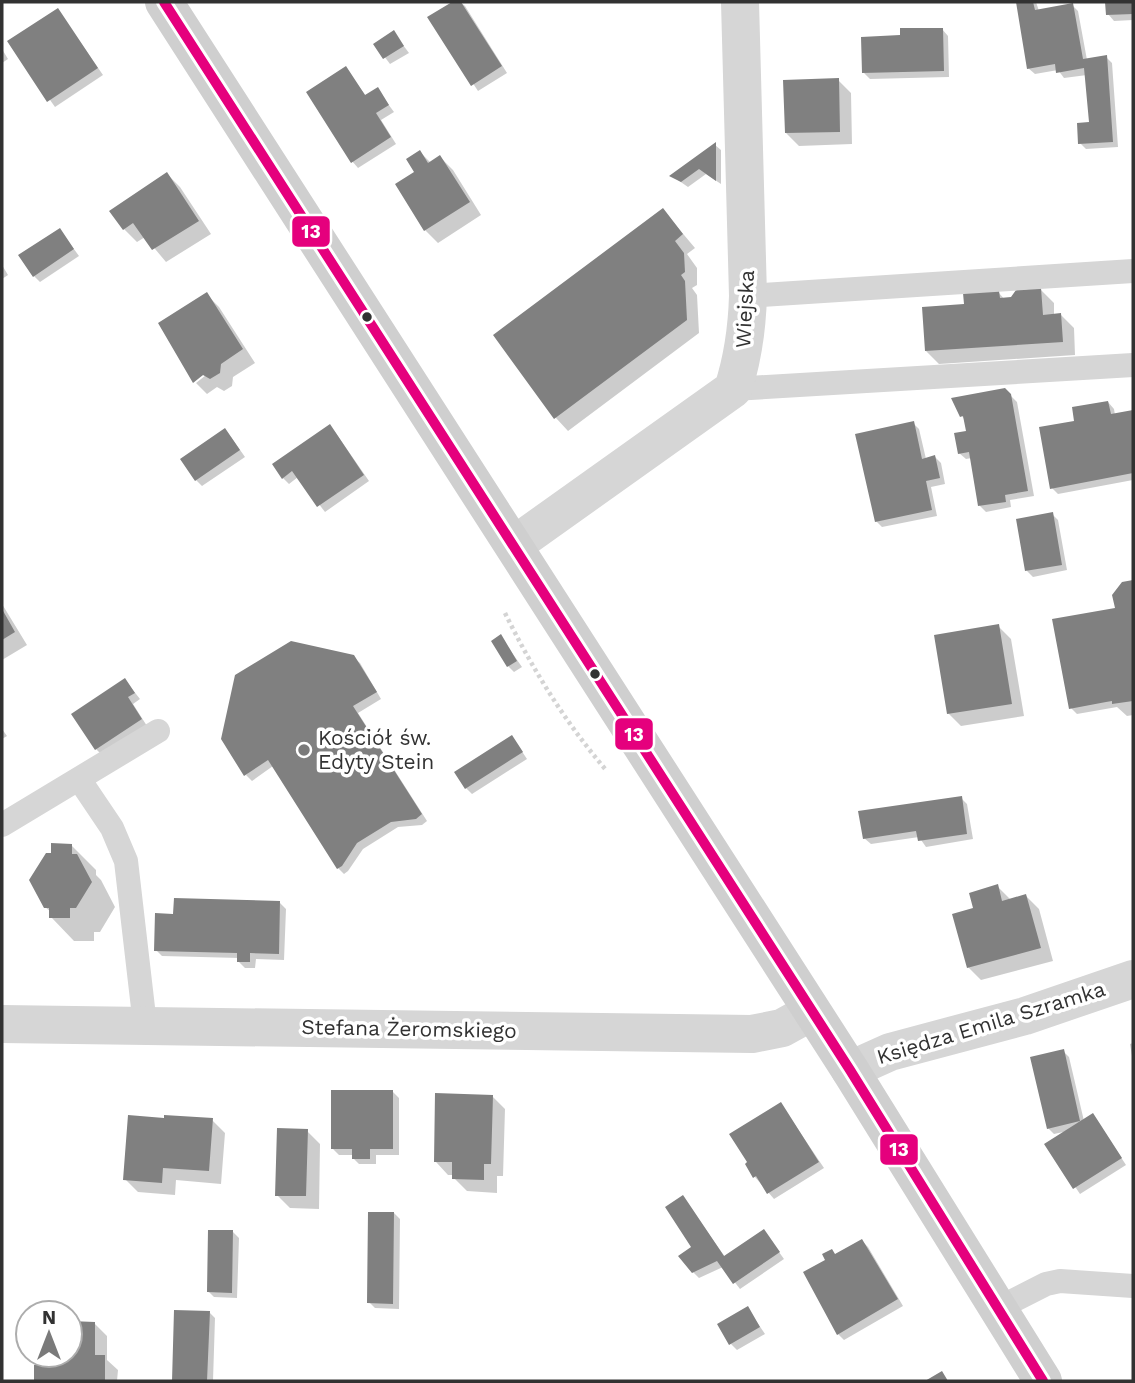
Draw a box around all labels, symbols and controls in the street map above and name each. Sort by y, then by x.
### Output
line badge: 13 [291,215,331,248]
text: 13 [301,220,321,243]
street label: Wiejska [730,269,759,349]
unlabelled marker [360,310,374,324]
unlabelled marker [588,667,602,681]
line badge: 13 [614,717,654,751]
text: 13 [624,723,644,746]
place label: Kościół św. Edyty Stein [318,725,434,774]
marker: Kościół św. Edyty Stein [296,742,312,758]
street label: Księdza Emila Szramka [874,976,1108,1069]
street label: Stefana Żeromskiego [301,1014,517,1043]
line badge: 13 [879,1133,919,1166]
text: 13 [889,1138,909,1161]
north arrow [14,1299,84,1369]
text: N [42,1306,56,1329]

